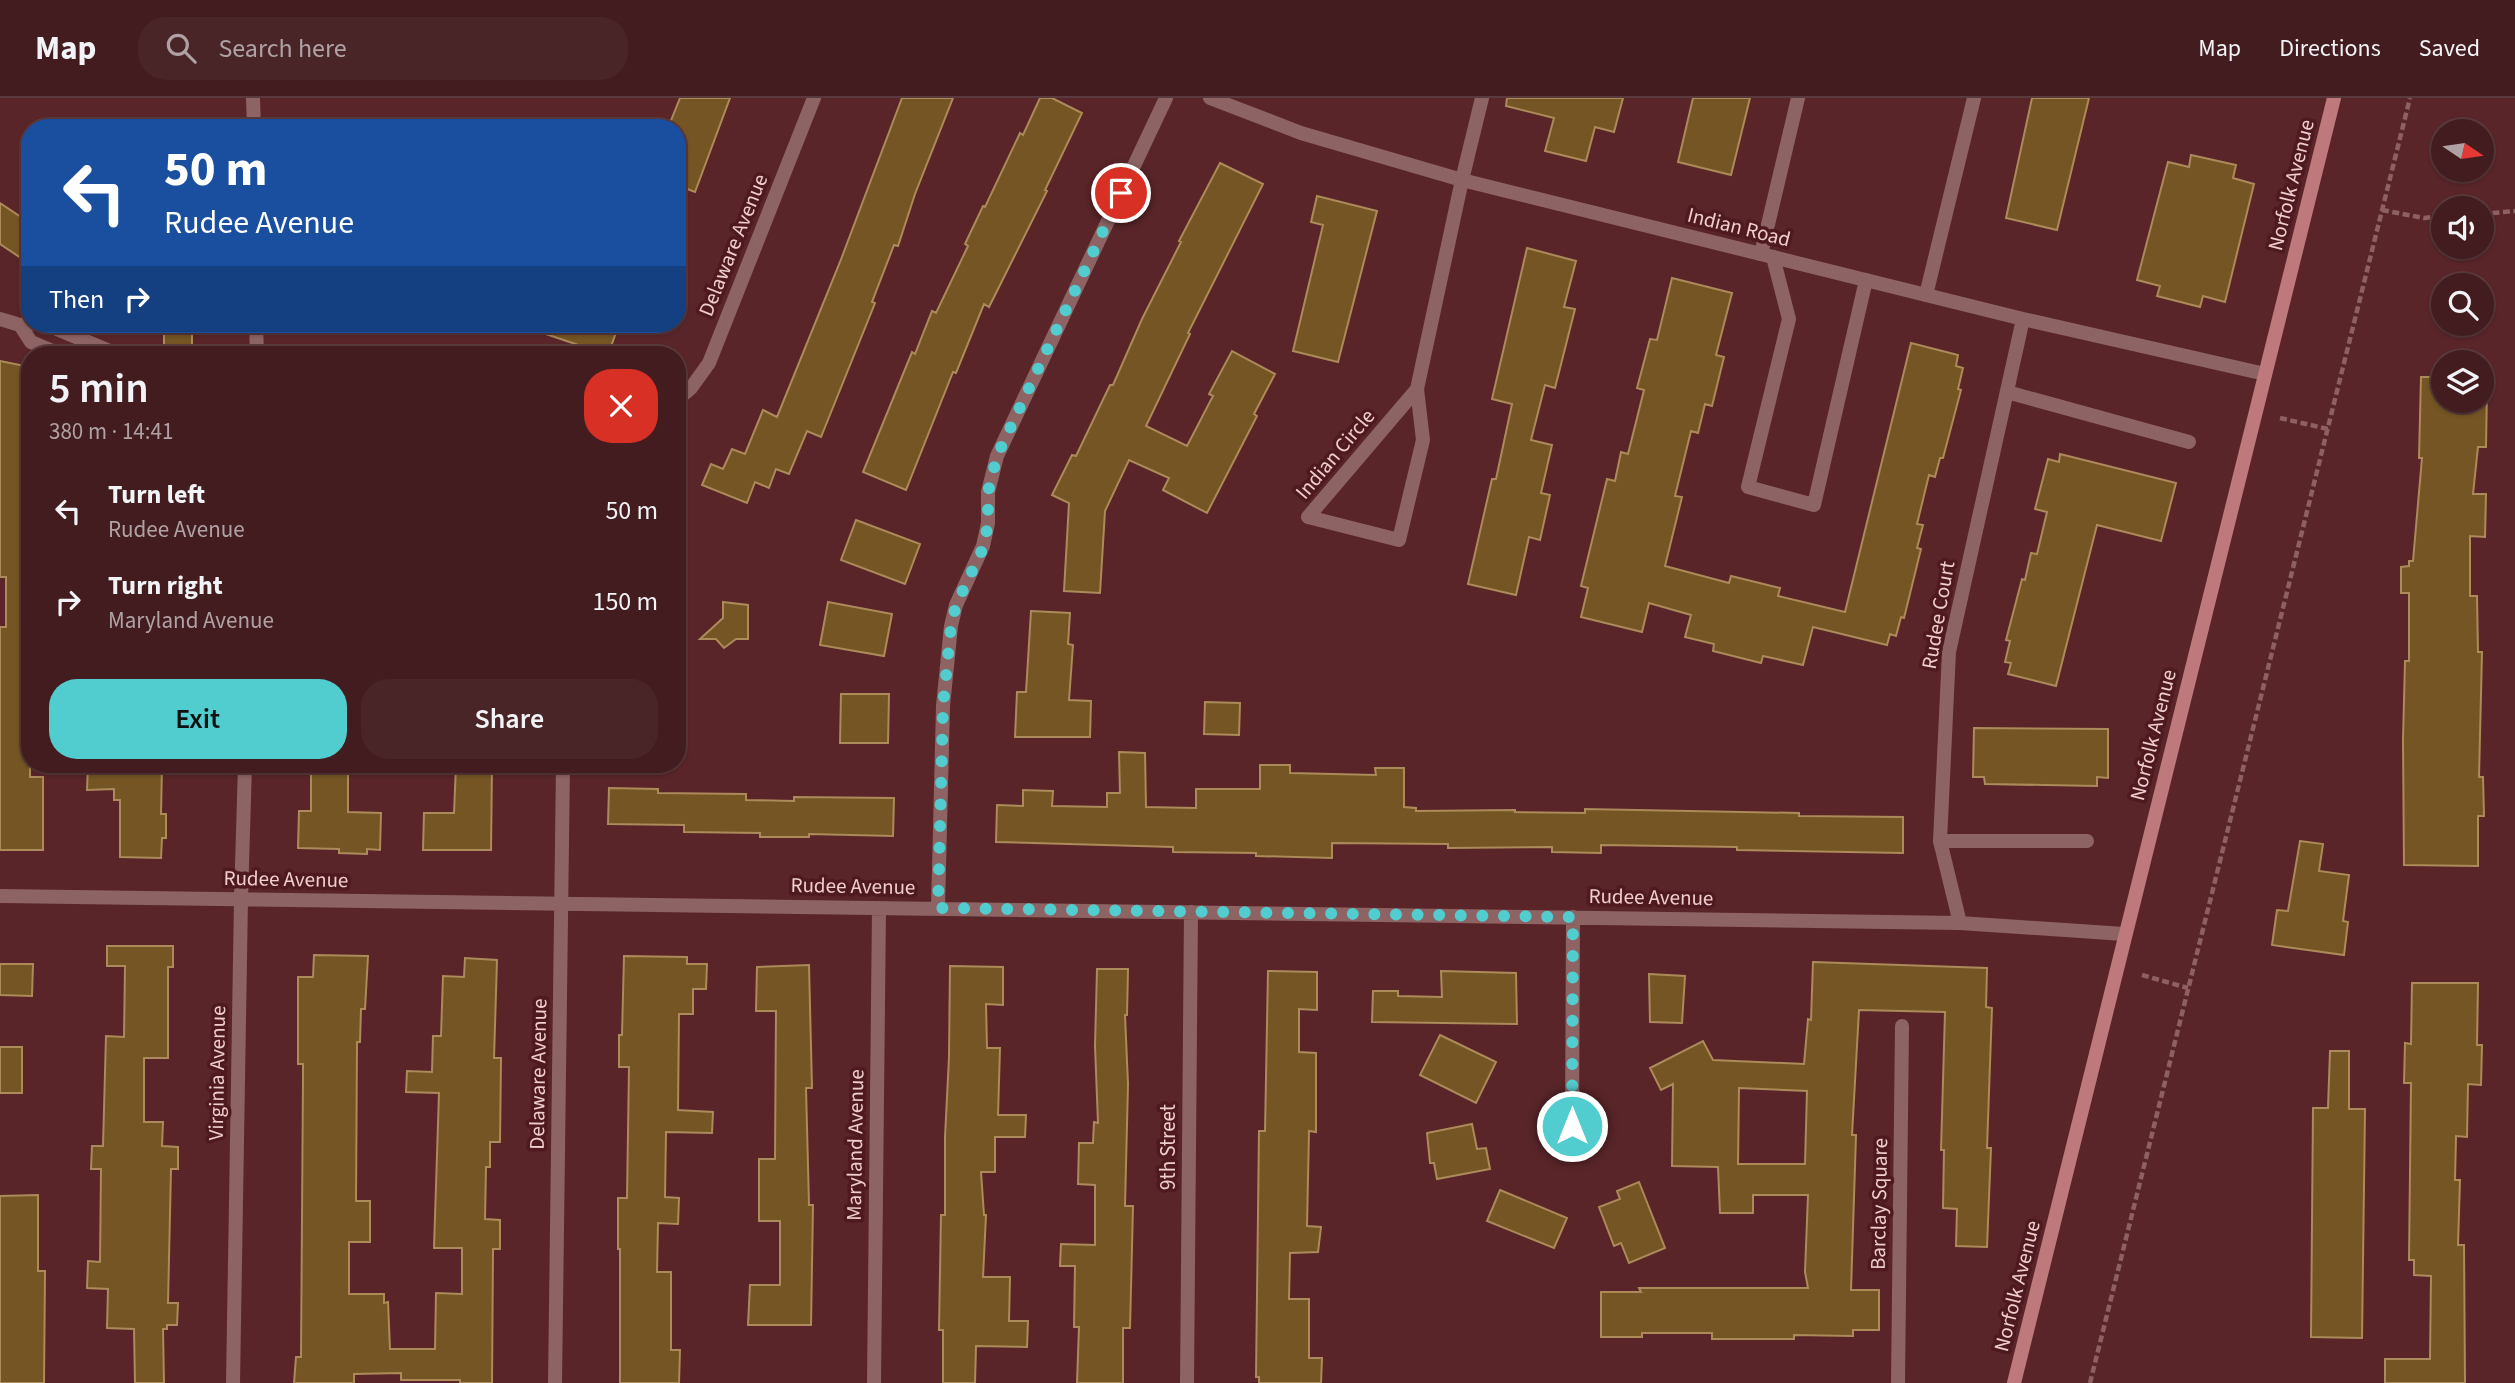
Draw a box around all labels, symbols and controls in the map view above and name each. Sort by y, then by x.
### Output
search box [138,17,628,80]
text: Map [35,25,96,72]
icon: search [162,29,200,67]
text: Search here [218,30,347,67]
text: Map [2198,31,2241,66]
text: Directions [2279,31,2381,66]
text: Saved [2419,31,2480,66]
street label: Norfolk Avenue [2260,116,2322,254]
north arrow [2431,119,2494,182]
map controls [2431,119,2494,413]
text: 50 m [164,135,268,205]
icon: left [49,147,140,238]
pin [1091,163,1151,223]
street label: Delaware Avenue [691,169,775,321]
icon: arrive [1102,174,1140,212]
button: sound [2431,196,2494,259]
text: Rudee Avenue [164,200,354,246]
street label: Indian Road [1684,200,1794,254]
button: search [2431,273,2494,336]
icon: right [118,280,156,318]
text: Then [49,281,104,318]
button: layers [2431,350,2494,413]
text: 5 min [49,359,149,419]
button: close [584,369,658,443]
street label: Indian Circle [1288,402,1382,506]
text: 380 m · 14:41 [49,415,173,448]
text: Turn left [108,476,205,513]
icon: left [49,492,87,530]
text: 50 m [605,492,658,529]
text: Rudee Avenue [108,513,245,546]
street label: Rudee Court [1914,559,1962,671]
text: Turn right [108,567,223,604]
icon: right [49,583,87,621]
text: 150 m [592,583,658,620]
text: Maryland Avenue [108,604,274,637]
street label: Norfolk Avenue [2122,666,2184,804]
button: Exit [49,679,347,759]
button: Share [361,679,658,759]
street label: Rudee Avenue [223,863,349,895]
street label: Rudee Avenue [790,870,916,902]
street label: Rudee Avenue [1588,881,1714,913]
street label: Delaware Avenue [522,998,554,1150]
street label: Virginia Avenue [201,1005,233,1141]
street label: Maryland Avenue [839,1069,871,1221]
position arrow [1535,1089,1609,1163]
street label: 9th Street [1153,1104,1183,1190]
street label: Barclay Square [1863,1138,1895,1270]
street label: Norfolk Avenue [1986,1217,2048,1355]

